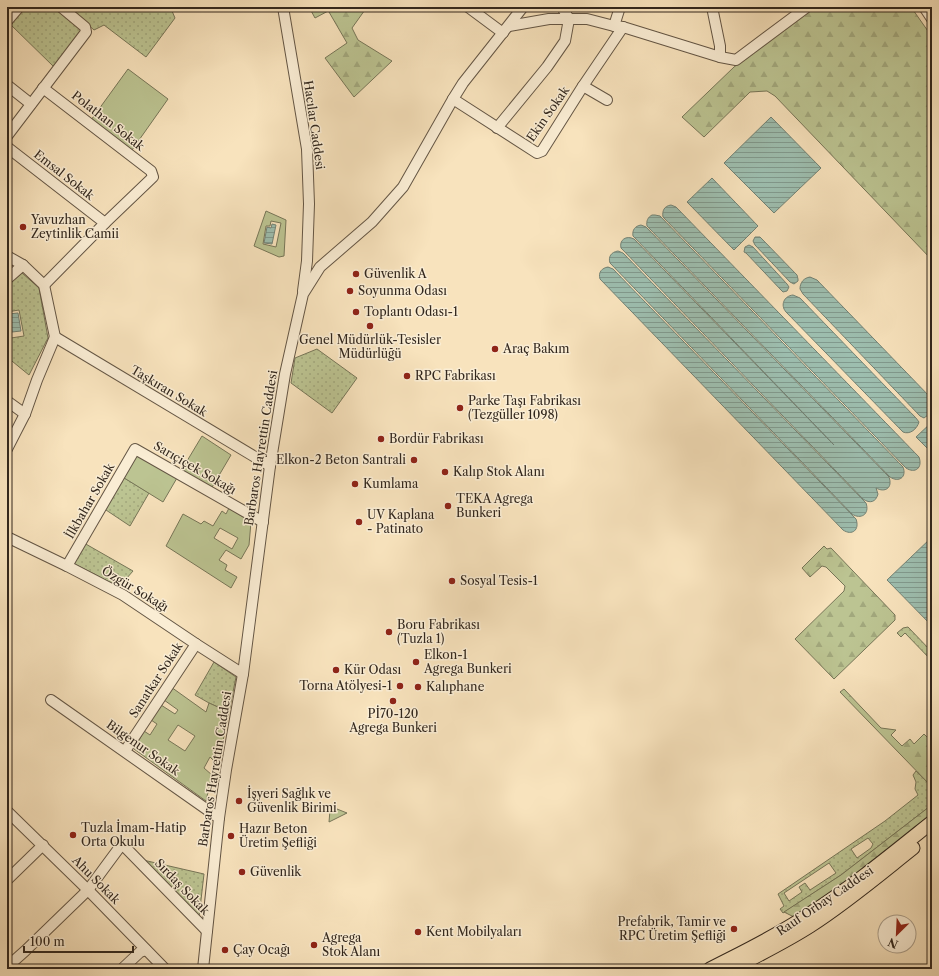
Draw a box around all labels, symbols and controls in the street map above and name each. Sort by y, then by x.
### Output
street label: Hacılar Caddesi [301,79,328,171]
street label: Ekin Sokak [523,82,573,144]
street label: Polathan Sokak [69,88,149,154]
street label: Emsal Sokak [31,146,98,203]
place label: Yavuzhan Zeytinlik Camii [30,212,119,241]
marker: Yavuzhan Zeytinlik Camii [18,222,28,232]
place label: Güvenlik A [364,266,428,281]
marker: Güvenlik A [351,269,361,279]
place label: Soyunma Odası [358,283,447,298]
marker: Soyunma Odası [345,286,355,296]
place label: Toplantı Odası-1 [364,304,458,319]
marker: Toplantı Odası-1 [351,307,361,317]
marker: Genel Müdürlük-Tesisler Müdürlüğü [365,321,375,331]
place label: Genel Müdürlük-Tesisler Müdürlüğü [299,332,441,361]
place label: Araç Bakım [502,341,569,356]
marker: Araç Bakım [490,344,500,354]
street label: Taşkıran Sokak [128,362,211,420]
place label: RPC Fabrikası [415,368,496,383]
street label: Barbaros Hayrettin Caddesi [241,369,280,527]
marker: RPC Fabrikası [402,371,412,381]
place label: Parke Taşı Fabrikası (Tezgüller 1098) [468,393,581,422]
marker: Parke Taşı Fabrikası (Tezgüller 1098) [455,403,465,413]
place label: Bordür Fabrikası [389,431,484,446]
marker: Bordür Fabrikası [376,434,386,444]
street label: Sarıçiçek Sokağı [151,438,239,497]
place label: Elkon-2 Beton Santrali [276,452,406,467]
marker: Elkon-2 Beton Santrali [409,455,419,465]
street label: İlkbahar Sokak [61,459,118,541]
place label: Kalıp Stok Alanı [453,464,545,479]
marker: Kalıp Stok Alanı [440,467,450,477]
place label: Kumlama [363,476,419,491]
marker: Kumlama [350,479,360,489]
place label: TEKA Agrega Bunkeri [456,491,534,520]
marker: TEKA Agrega Bunkeri [443,501,453,511]
place label: UV Kaplana - Patinato [367,507,435,536]
marker: UV Kaplana - Patinato [354,517,364,527]
street label: Özgür Sokağı [99,562,172,615]
place label: Sosyal Tesis-1 [460,573,538,588]
marker: Sosyal Tesis-1 [447,576,457,586]
place label: Boru Fabrikası (Tuzla 1) [397,617,480,646]
marker: Boru Fabrikası (Tuzla 1) [384,627,394,637]
street label: Sanatkar Sokak [126,638,186,720]
place label: Elkon-1 Agrega Bunkeri [423,647,512,676]
marker: Elkon-1 Agrega Bunkeri [411,657,421,667]
place label: Kür Odası [344,662,401,677]
marker: Kür Odası [331,665,341,675]
place label: Torna Atölyesi-1 [299,678,392,693]
place label: Kalıphane [426,679,485,694]
marker: Torna Atölyesi-1 [395,681,405,691]
marker: Kalıphane [413,682,423,692]
street label: Barbaros Hayrettin Caddesi [195,690,234,848]
marker: Pİ70-120 Agrega Bunkeri [388,696,398,706]
place label: Pİ70-120 Agrega Bunkeri [348,705,437,735]
street label: Bilgenur Sokak [104,717,184,779]
place label: İşyeri Sağlık ve Güvenlik Birimi [247,785,337,815]
marker: İşyeri Sağlık ve Güvenlik Birimi [234,796,244,806]
place label: Tuzla İmam-Hatip Orta Okulu [81,819,187,849]
place label: Hazır Beton Üretim Şefliği [239,821,317,850]
marker: Tuzla İmam-Hatip Orta Okulu [68,830,78,840]
marker: Hazır Beton Üretim Şefliği [226,831,236,841]
street label: Ahu Sokak [69,852,124,907]
street label: Sırdaş Sokak [152,855,214,919]
street label: Rauf Orbay Caddesi [773,862,876,939]
place label: Güvenlik [250,864,302,879]
marker: Güvenlik [237,867,247,877]
place label: Prefabrik, Tamir ve RPC Üretim Şefliği [617,914,726,943]
north arrow [877,914,917,954]
place label: Kent Mobilyaları [426,924,522,939]
marker: Prefabrik, Tamir ve RPC Üretim Şefliği [729,924,739,934]
marker: Kent Mobilyaları [413,927,423,937]
scale bar [24,928,133,954]
place label: Agrega Stok Alanı [321,930,380,959]
text: 100 m [30,934,65,949]
text: N [885,935,900,951]
marker: Agrega Stok Alanı [309,940,319,950]
place label: Çay Ocağı [233,942,291,957]
marker: Çay Ocağı [220,945,230,955]

